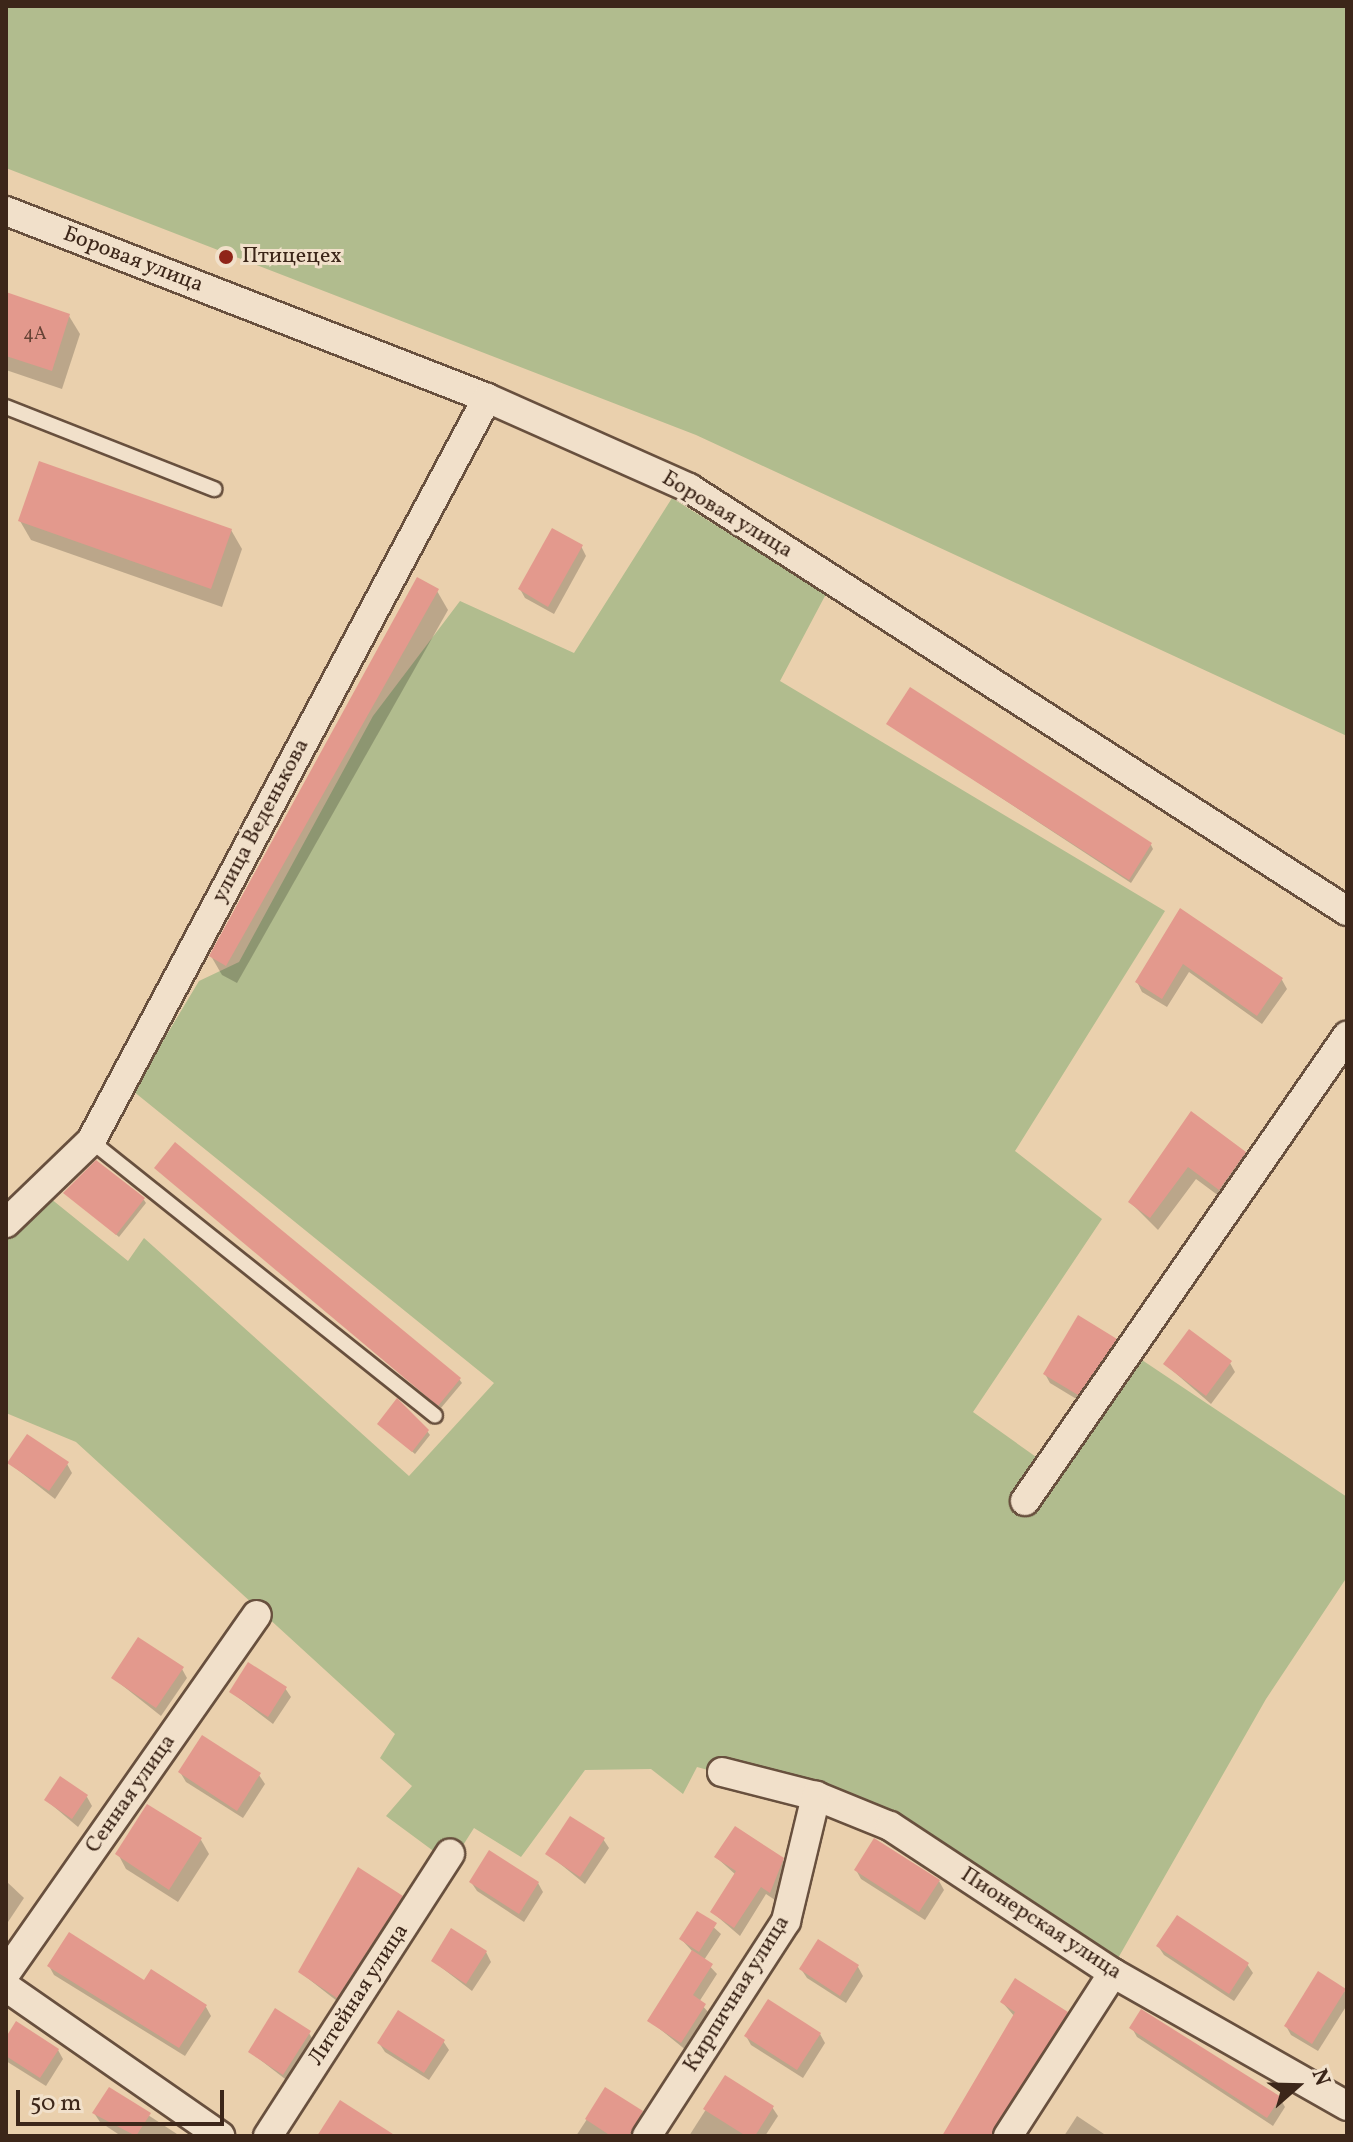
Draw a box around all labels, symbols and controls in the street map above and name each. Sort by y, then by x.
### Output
street label: Боровая улица [59,221,207,299]
place label: Птицецех [242,244,342,270]
marker: Птицецех [217,248,235,266]
house number: 4А [23,324,47,346]
street label: Боровая улица [656,465,798,565]
street label: улица Веденькова [207,734,315,908]
street label: Сенная улица [80,1729,182,1859]
street label: Пионерская улица [955,1862,1127,1986]
street label: Кирпичная улица [678,1911,796,2077]
street label: Литейная улица [303,1919,415,2071]
north arrow [1257,2046,1337,2126]
text: N [1303,2065,1337,2090]
scale bar [20,2074,228,2124]
text: 50 m [30,2087,82,2121]

